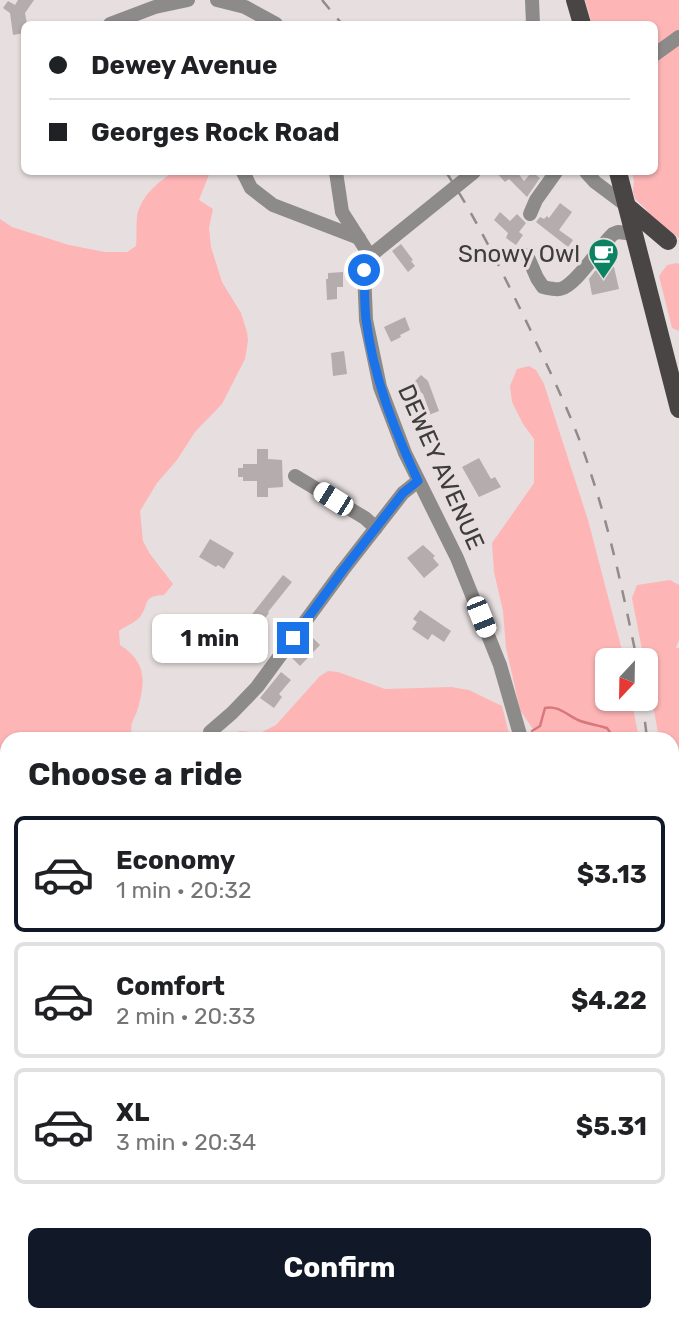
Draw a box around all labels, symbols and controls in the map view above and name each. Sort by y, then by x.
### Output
text: Dewey Avenue [91,50,277,81]
text: Georges Rock Road [91,117,340,148]
cafe icon: Snowy Owl [586,237,620,281]
place label: Snowy Owl [458,240,580,268]
route start [348,254,380,286]
street label: DEWEY AVENUE [392,380,490,554]
car [310,479,357,519]
car [464,594,499,640]
callout: 1 min [153,614,268,662]
route end [277,622,309,654]
text: 1 min [181,624,239,652]
north arrow [595,648,658,710]
map controls [595,648,658,711]
text: Choose a ride [28,755,242,793]
icon: car [32,843,95,906]
text: Economy [116,845,235,876]
text: $3.13 [577,859,647,890]
text: 1 min · 20:32 [116,876,252,904]
icon: car [32,969,95,1032]
text: Comfort [116,971,225,1002]
text: $4.22 [571,985,647,1016]
text: 2 min · 20:33 [116,1002,256,1030]
icon: car [32,1095,95,1158]
text: XL [116,1097,149,1128]
text: $5.31 [576,1111,647,1142]
text: 3 min · 20:34 [116,1128,256,1156]
button: Confirm [28,1228,651,1308]

